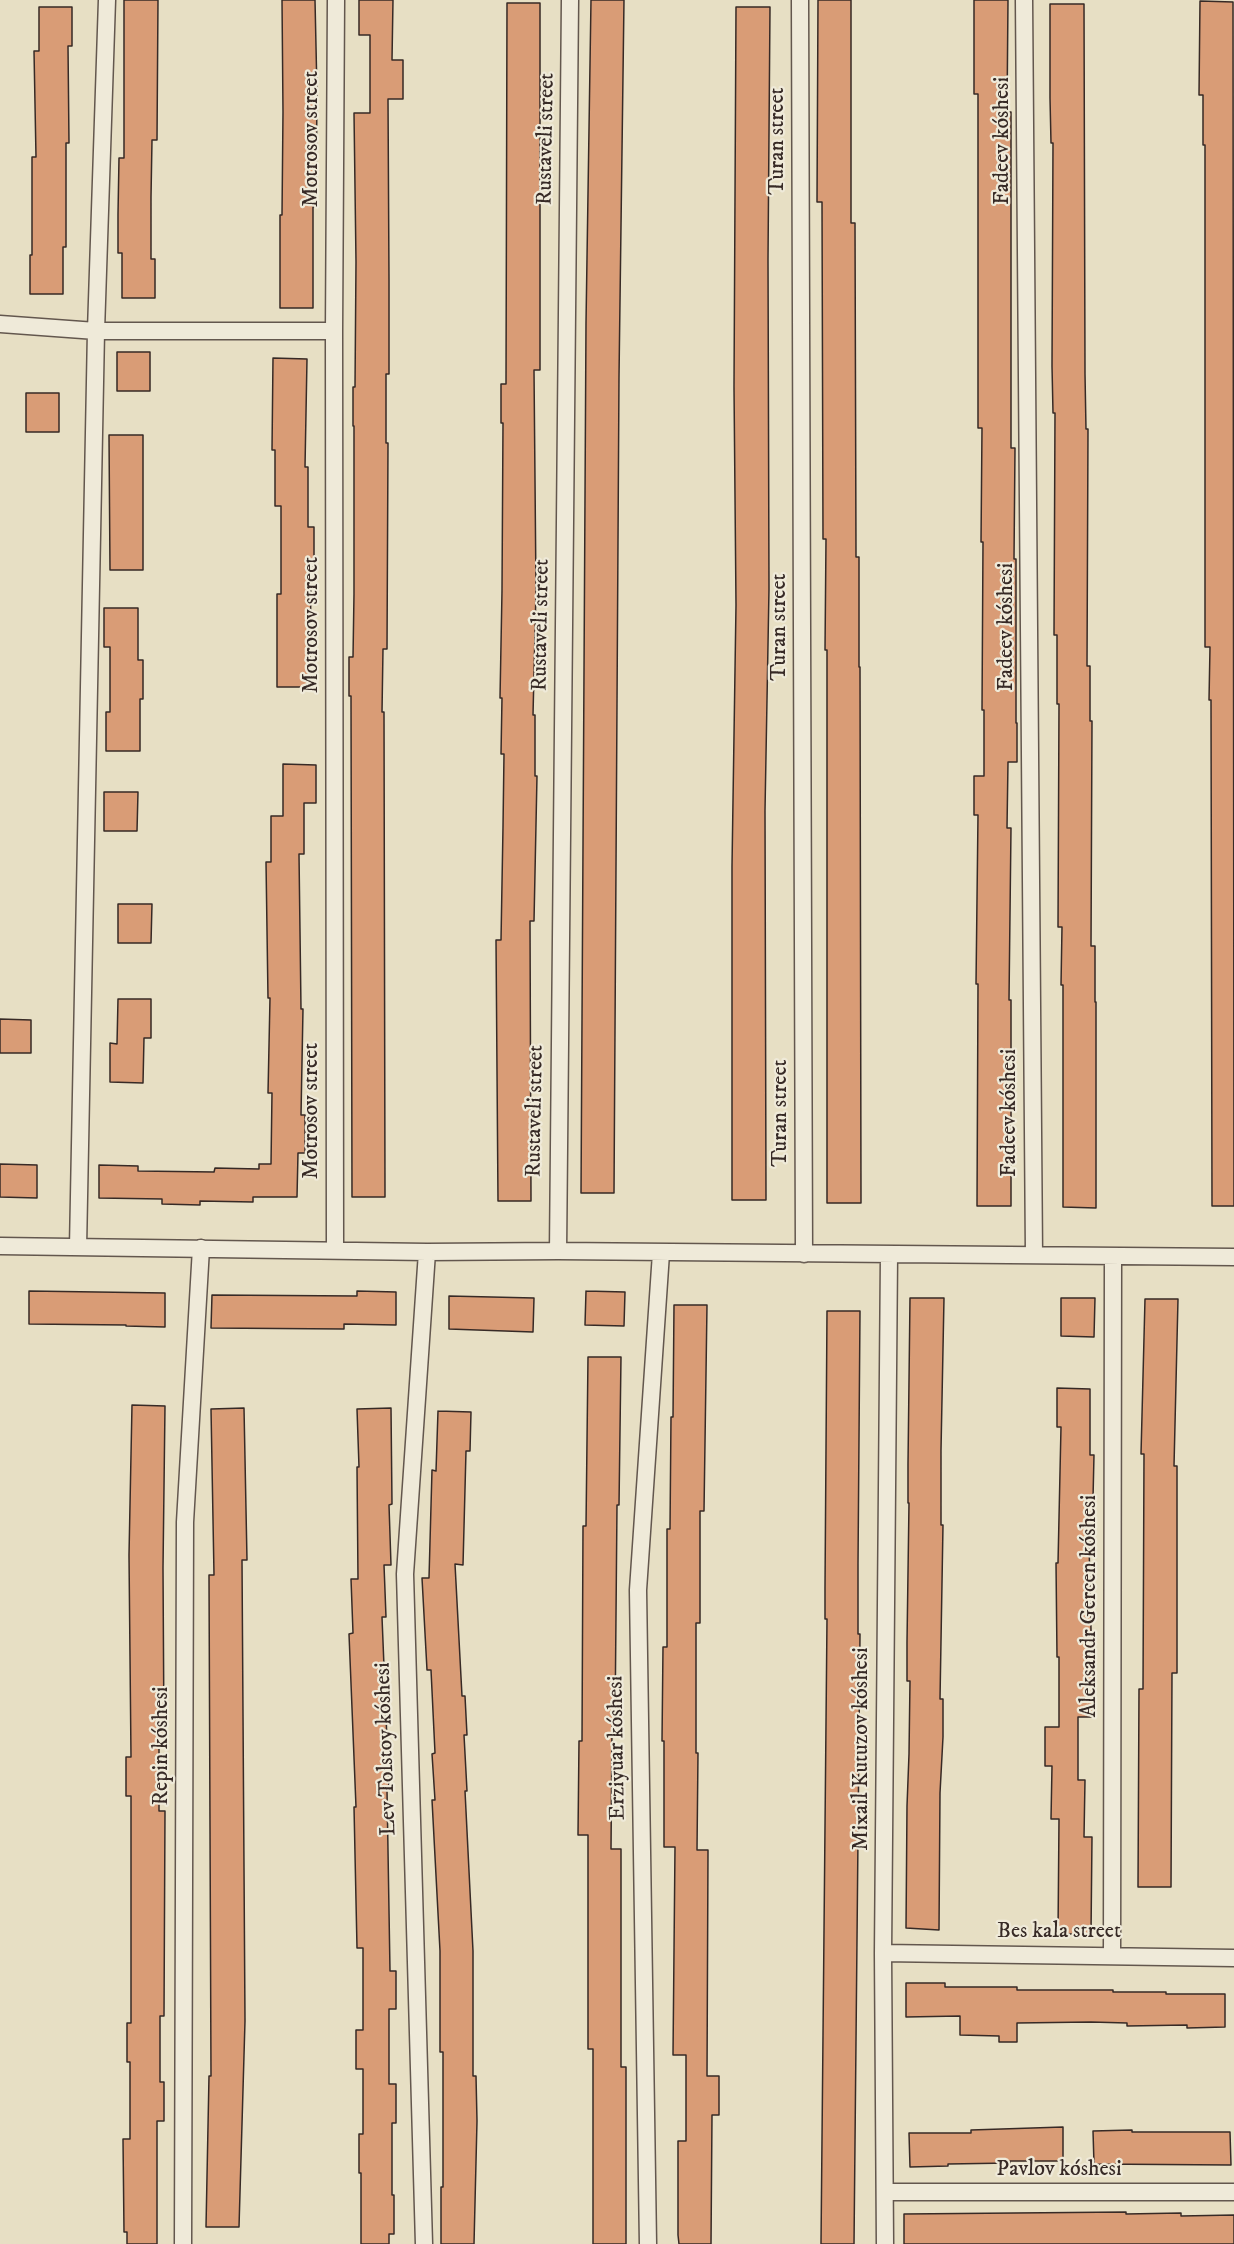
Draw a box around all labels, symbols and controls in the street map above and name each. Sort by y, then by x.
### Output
street label: Motrosov street [299,71,325,207]
street label: Rustaveli street [533,73,561,205]
street label: Fadeev kóshesi [990,77,1016,205]
street label: Turan street [765,87,791,195]
street label: Motrosov street [299,557,325,693]
street label: Rustaveli street [528,559,556,691]
street label: Fadeev kóshesi [994,563,1020,691]
street label: Turan street [767,573,793,681]
street label: Motrosov street [299,1043,325,1179]
street label: Rustaveli street [522,1045,550,1177]
street label: Fadeev kóshesi [997,1049,1023,1177]
street label: Turan street [768,1059,794,1167]
street label: Aleksandr Gercen kóshesi [1077,1495,1103,1717]
street label: Mixail Kutuzov kóshesi [849,1647,875,1851]
street label: Lev Tolstoy kóshesi [371,1662,403,1836]
street label: Erziyuar kóshesi [604,1675,632,1821]
street label: Repin kóshesi [149,1687,175,1805]
street label: Bes kala street [997,1919,1121,1945]
street label: Pavlov kóshesi [996,2157,1122,2183]

